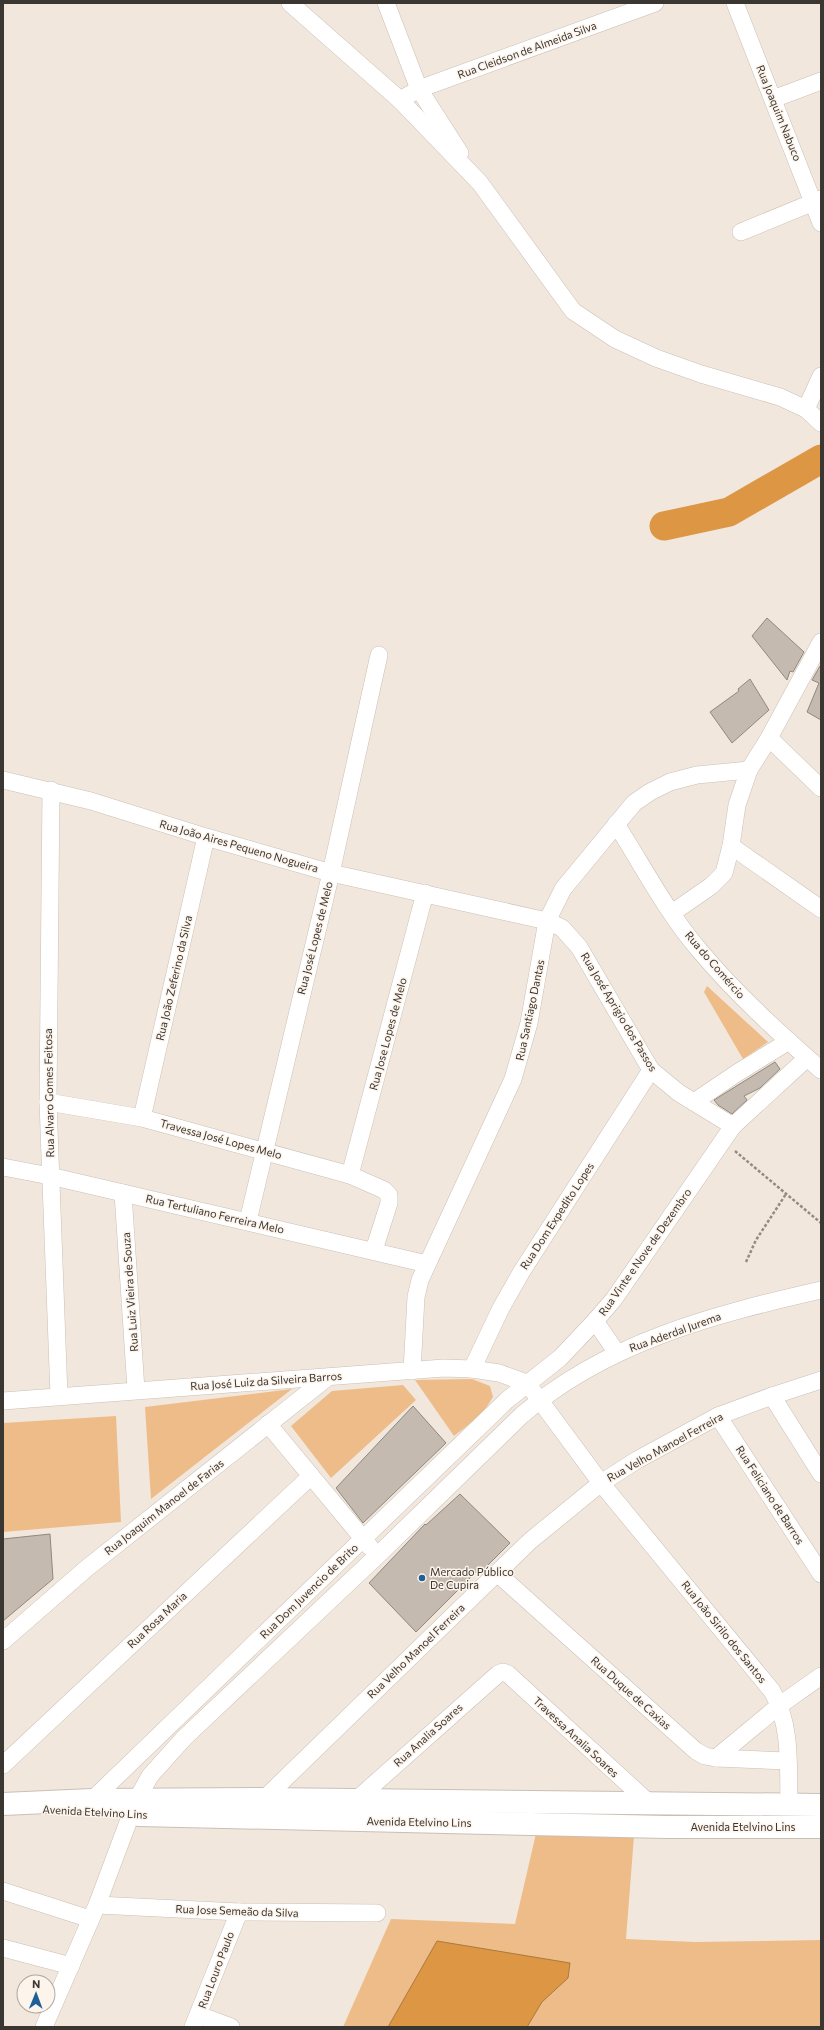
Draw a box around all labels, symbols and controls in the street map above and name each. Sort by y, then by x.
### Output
street label: Rua Cleidson de Almeida Silva [456,18,598,81]
street label: Rua Joaquim Nabuco [753,63,805,164]
street label: Rua João Aires Pequeno Nogueira [158,817,320,875]
street label: Rua José Lopes de Melo [294,880,336,996]
street label: Rua João Zeferino da Silva [153,914,195,1042]
street label: Rua do Comércio [683,928,748,1001]
street label: Rua José Aprigio dos Passos [578,950,660,1074]
street label: Rua Santiago Dantas [512,958,547,1062]
street label: Rua Jose Lopes de Melo [366,976,410,1092]
street label: Rua Alvaro Gomes Feitosa [41,1028,56,1158]
street label: Travessa José Lopes Melo [158,1116,284,1162]
street label: Rua Dom Expedito Lopes [517,1160,596,1272]
street label: Rua Vinte e Nove de Dezembro [596,1185,694,1318]
street label: Rua Tertuliano Ferreira Melo [145,1191,286,1236]
street label: Rua Luiz Vieira de Souza [119,1232,140,1352]
street label: Rua Aderdal Jurema [627,1309,723,1355]
street label: Rua José Luiz da Silveira Barros [190,1369,342,1393]
street label: Rua Velho Manoel Ferreira [605,1409,725,1484]
street label: Rua Feliciano de Barros [734,1443,807,1546]
street label: Rua Joaquim Manoel de Farias [101,1456,227,1558]
street label: Rua Dom Juvencio de Brito [257,1540,361,1642]
place label: Mercado Público De Cupira [430,1565,514,1591]
marker: Mercado Público De Cupira [417,1573,427,1583]
street label: Rua João Sirilo dos Santos [678,1578,770,1686]
street label: Rua Rosa Maria [124,1589,189,1651]
street label: Rua Velho Manoel Ferreira [364,1601,467,1701]
street label: Rua Duque de Caxias [589,1653,674,1732]
street label: Travessa Analia Soares [531,1694,622,1780]
street label: Rua Analia Soares [391,1700,465,1769]
street label: Avenida Etelvino Lins [42,1802,148,1821]
street label: Avenida Etelvino Lins [366,1814,472,1829]
street label: Avenida Etelvino Lins [690,1820,796,1833]
street label: Rua Jose Semeão da Silva [175,1902,299,1920]
street label: Rua Louro Paulo [195,1929,236,2010]
north arrow [16,1974,56,2014]
text: N [32,1977,40,1990]

